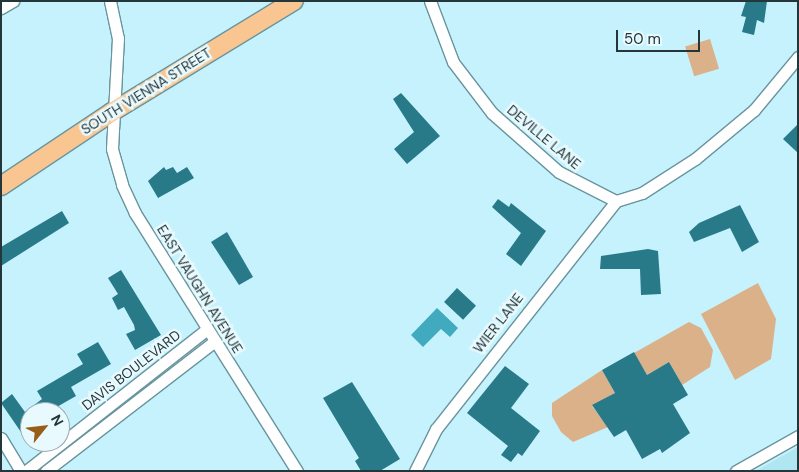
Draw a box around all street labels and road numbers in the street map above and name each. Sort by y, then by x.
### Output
street label: SOUTH VIENNA STREET [78,44,214,138]
street label: DEVILLE LANE [504,101,584,173]
street label: EAST VAUGHN AVENUE [154,222,246,356]
street label: WIER LANE [470,290,526,356]
street label: DAVIS BOULEVARD [78,326,184,414]

